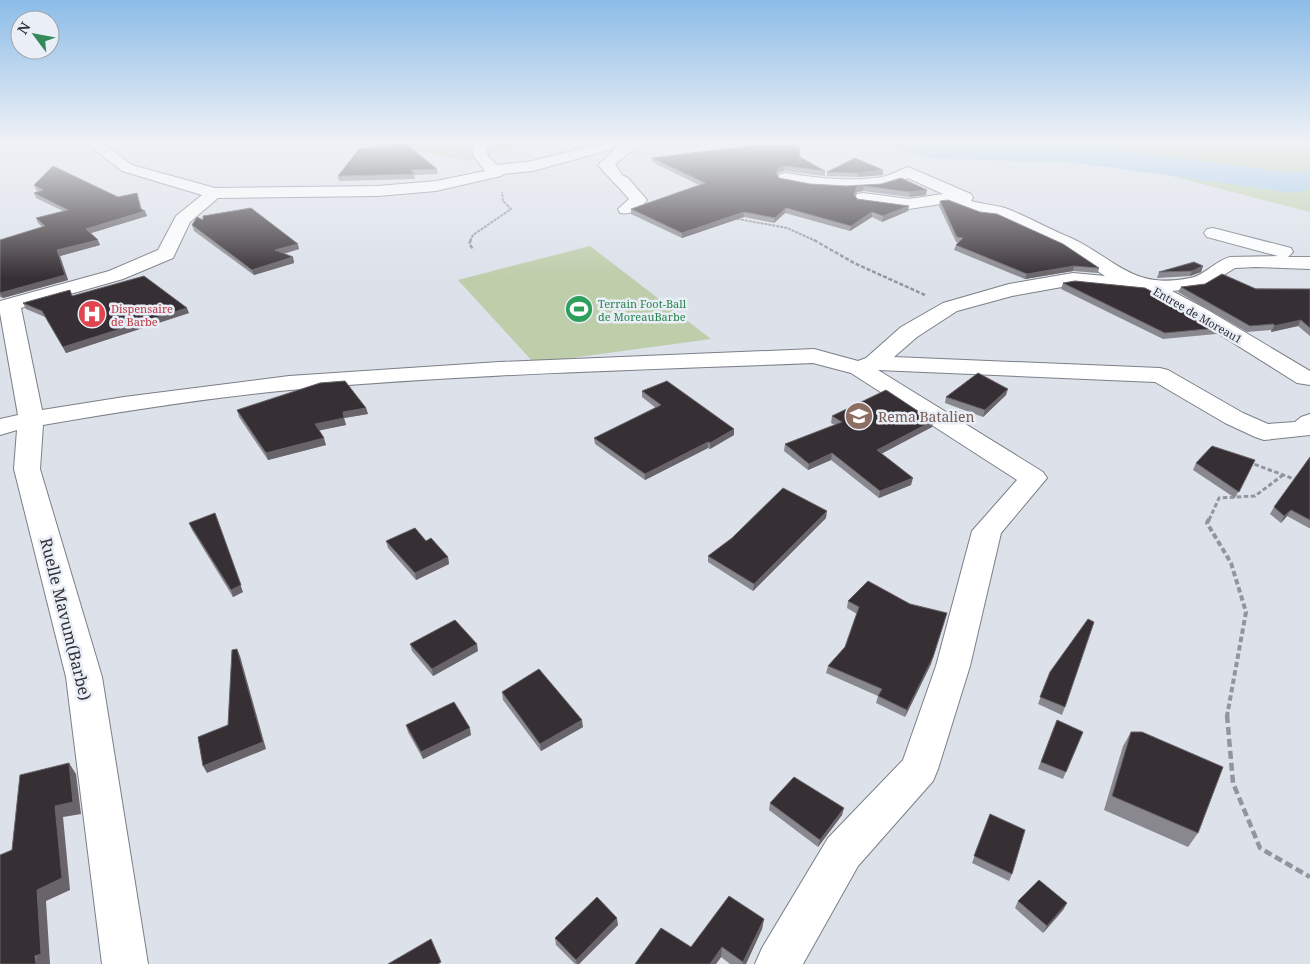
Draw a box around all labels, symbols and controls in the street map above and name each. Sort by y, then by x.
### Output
north arrow [10,10,60,60]
text: N [13,18,35,38]
street label: Entree de Moreau1 [1151,283,1245,347]
sports icon: Terrain Foot-Ball de MoreauBarbe [564,294,594,324]
place label: Terrain Foot-Ball de MoreauBarbe [598,296,687,324]
hospital icon: Dispensaire de Barbe [77,299,107,329]
place label: Dispensaire de Barbe [111,301,173,329]
school or university icon: Rema Batalien [844,401,874,431]
place label: Rema Batalien [878,407,975,426]
street label: Ruelle Mavum(Barbe) [35,535,97,703]

